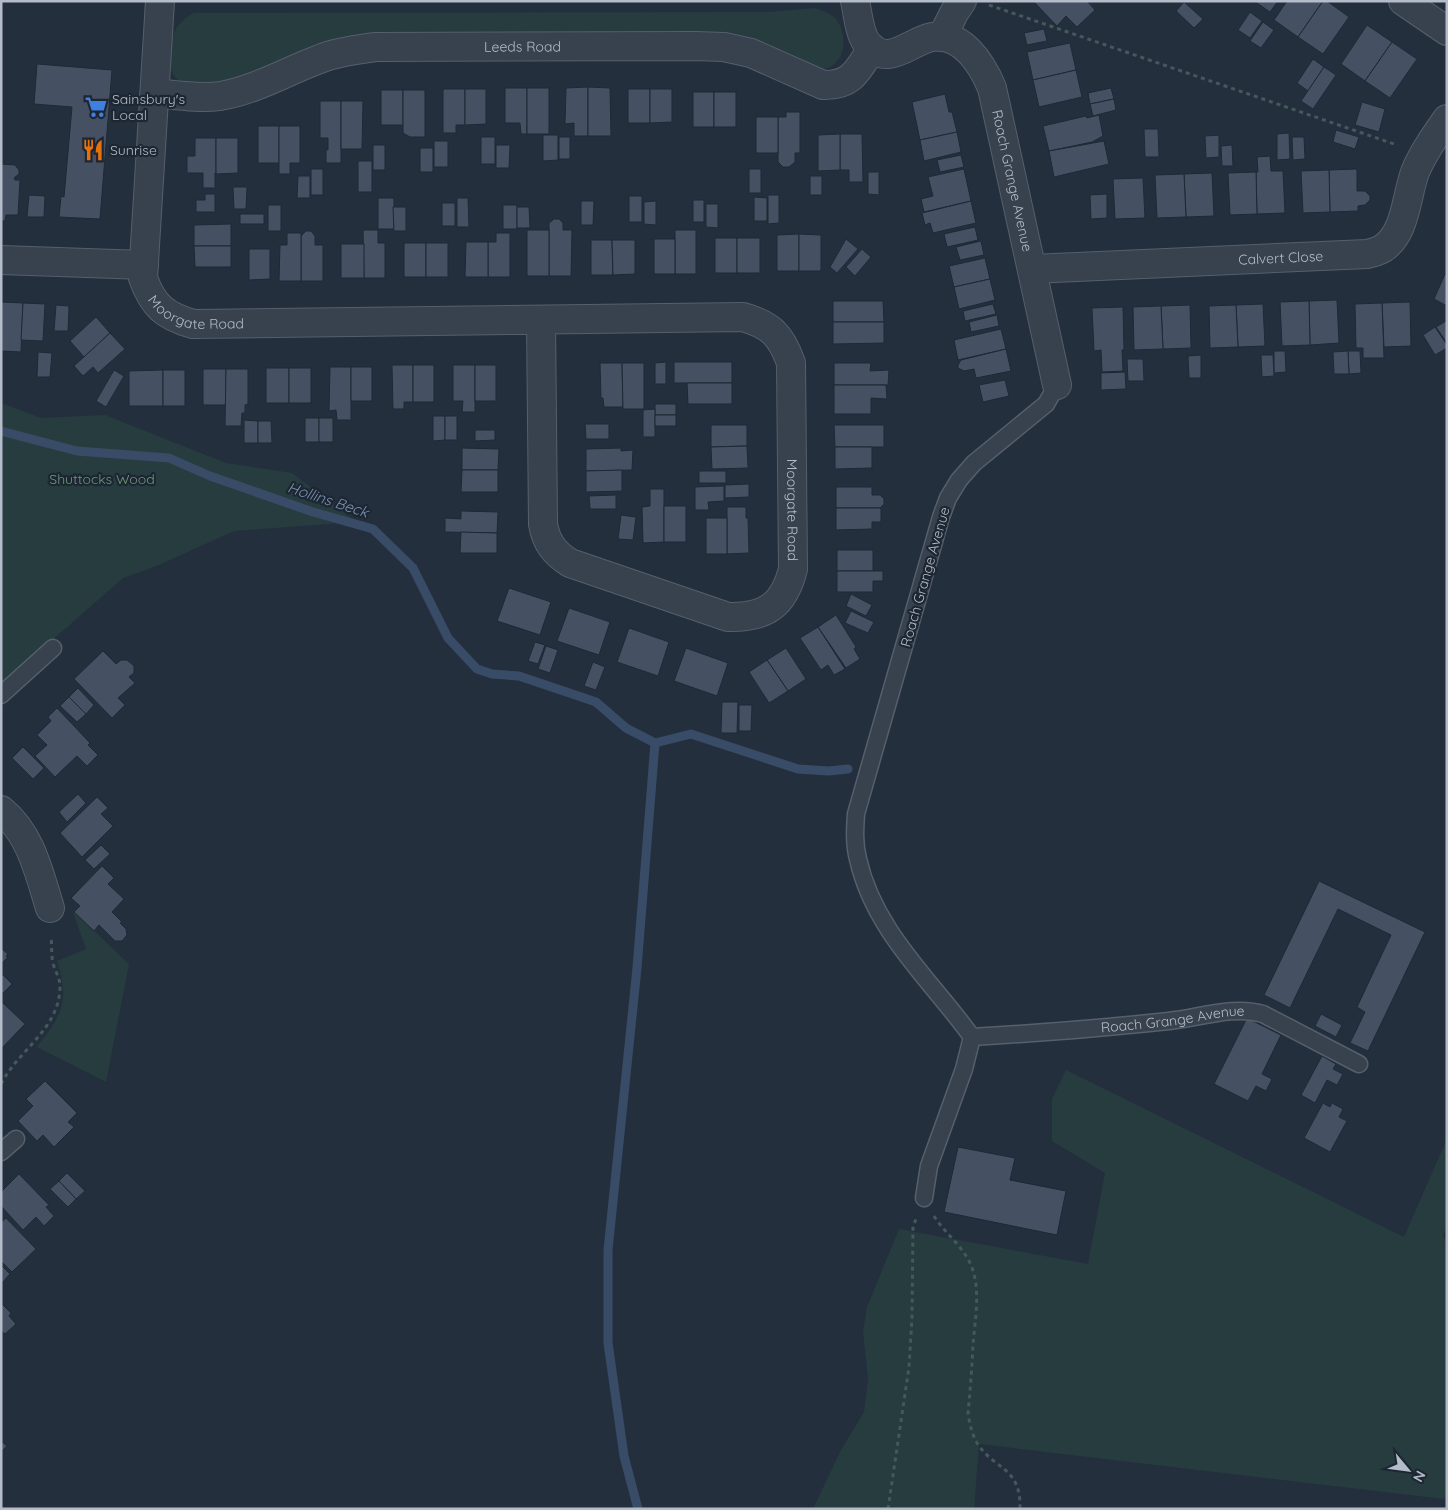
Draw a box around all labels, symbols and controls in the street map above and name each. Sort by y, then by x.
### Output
street label: Leeds Road [484,37,561,56]
place label: Sainsbury's Local [112,90,185,124]
supermarket icon: Sainsbury's Local [83,94,109,120]
street label: Roach Grange Avenue [988,108,1037,253]
restaurant icon: Sunrise [80,137,106,163]
place label: Sunrise [110,141,157,159]
street label: Calvert Close [1238,247,1324,269]
street label: Moorgate Road [144,291,244,333]
street label: Moorgate Road [783,459,802,561]
park label: Shuttocks Wood [49,470,155,488]
water label: Hollins Beck [285,478,373,522]
street label: Roach Grange Avenue [896,505,954,649]
street label: Roach Grange Avenue [1100,1002,1245,1037]
north arrow [1383,1445,1433,1495]
text: N [1409,1467,1430,1485]

